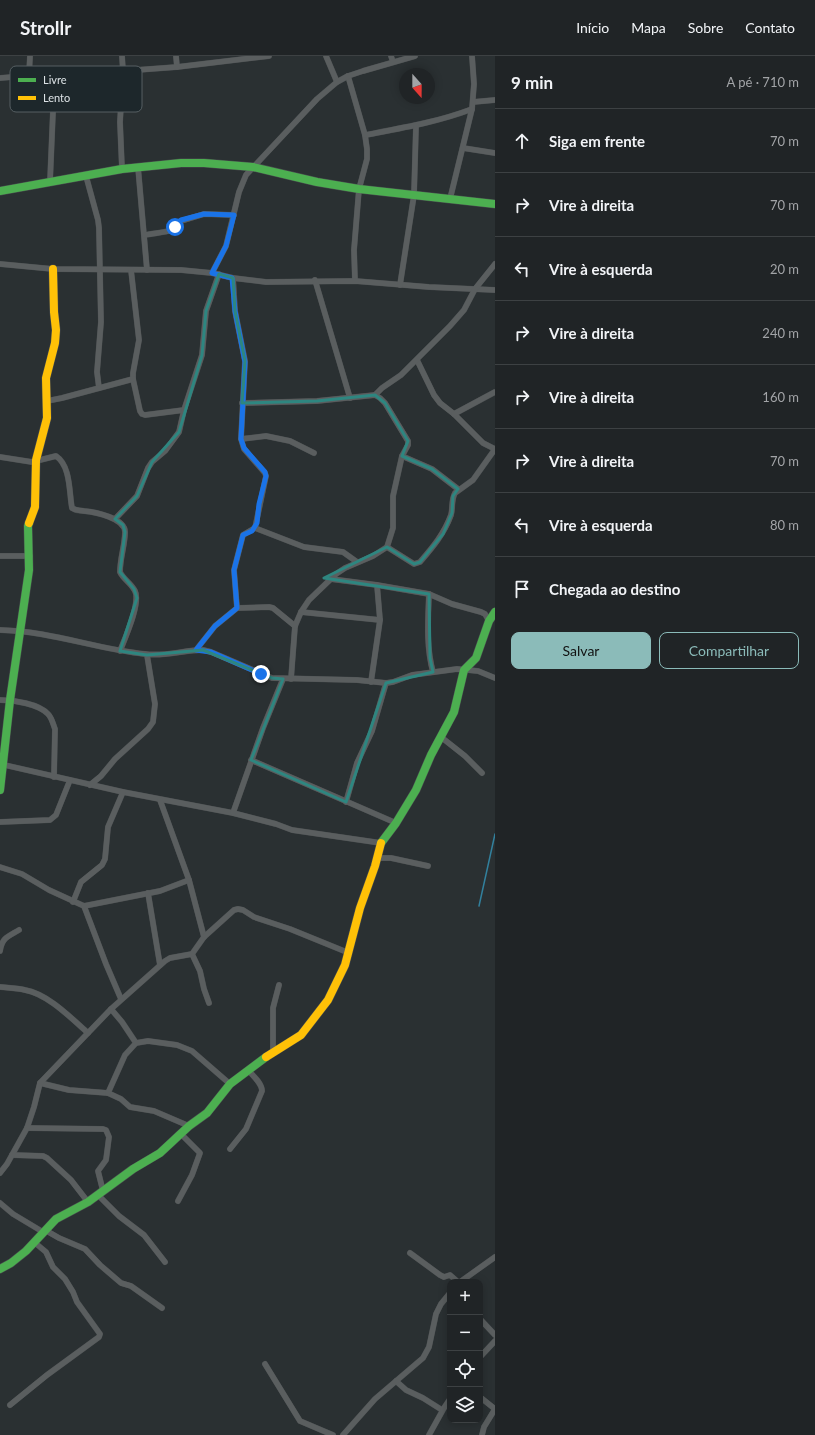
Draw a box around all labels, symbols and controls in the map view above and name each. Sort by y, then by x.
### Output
text: Strollr [20,16,71,39]
text: Início [576,19,609,36]
text: Mapa [631,19,666,36]
text: Sobre [688,19,723,36]
text: Contato [745,19,795,36]
legend [10,66,142,112]
north arrow [399,68,435,104]
text: 9 min [511,72,553,93]
text: Livre [43,73,67,86]
text: A pé · 710 m [726,74,799,90]
text: Lento [43,91,70,104]
icon: ahead [511,130,533,152]
text: Siga em frente [549,132,645,150]
text: 70 m [770,133,799,149]
icon: right [511,194,533,216]
text: Vire à direita [549,196,634,214]
text: 70 m [770,197,799,213]
route start [166,218,184,236]
icon: left [511,258,533,280]
text: Vire à esquerda [549,260,653,278]
text: 20 m [770,261,799,277]
icon: right [511,322,533,344]
text: Vire à direita [549,324,634,342]
text: 240 m [762,325,799,341]
icon: right [511,386,533,408]
text: Vire à direita [549,388,634,406]
text: 160 m [762,389,799,405]
icon: right [511,450,533,472]
text: Vire à direita [549,452,634,470]
text: 70 m [770,453,799,469]
icon: left [511,514,533,536]
text: Vire à esquerda [549,516,653,534]
text: 80 m [770,517,799,533]
icon: arrive [511,578,533,600]
text: Chegada ao destino [549,580,680,598]
button: Salvar [511,632,651,669]
button: Compartilhar [659,632,799,669]
route end [252,665,270,683]
map controls [447,1279,483,1423]
button: + [447,1279,483,1315]
button: − [447,1315,483,1351]
button: locate [447,1351,483,1387]
button: layers [447,1387,483,1423]

